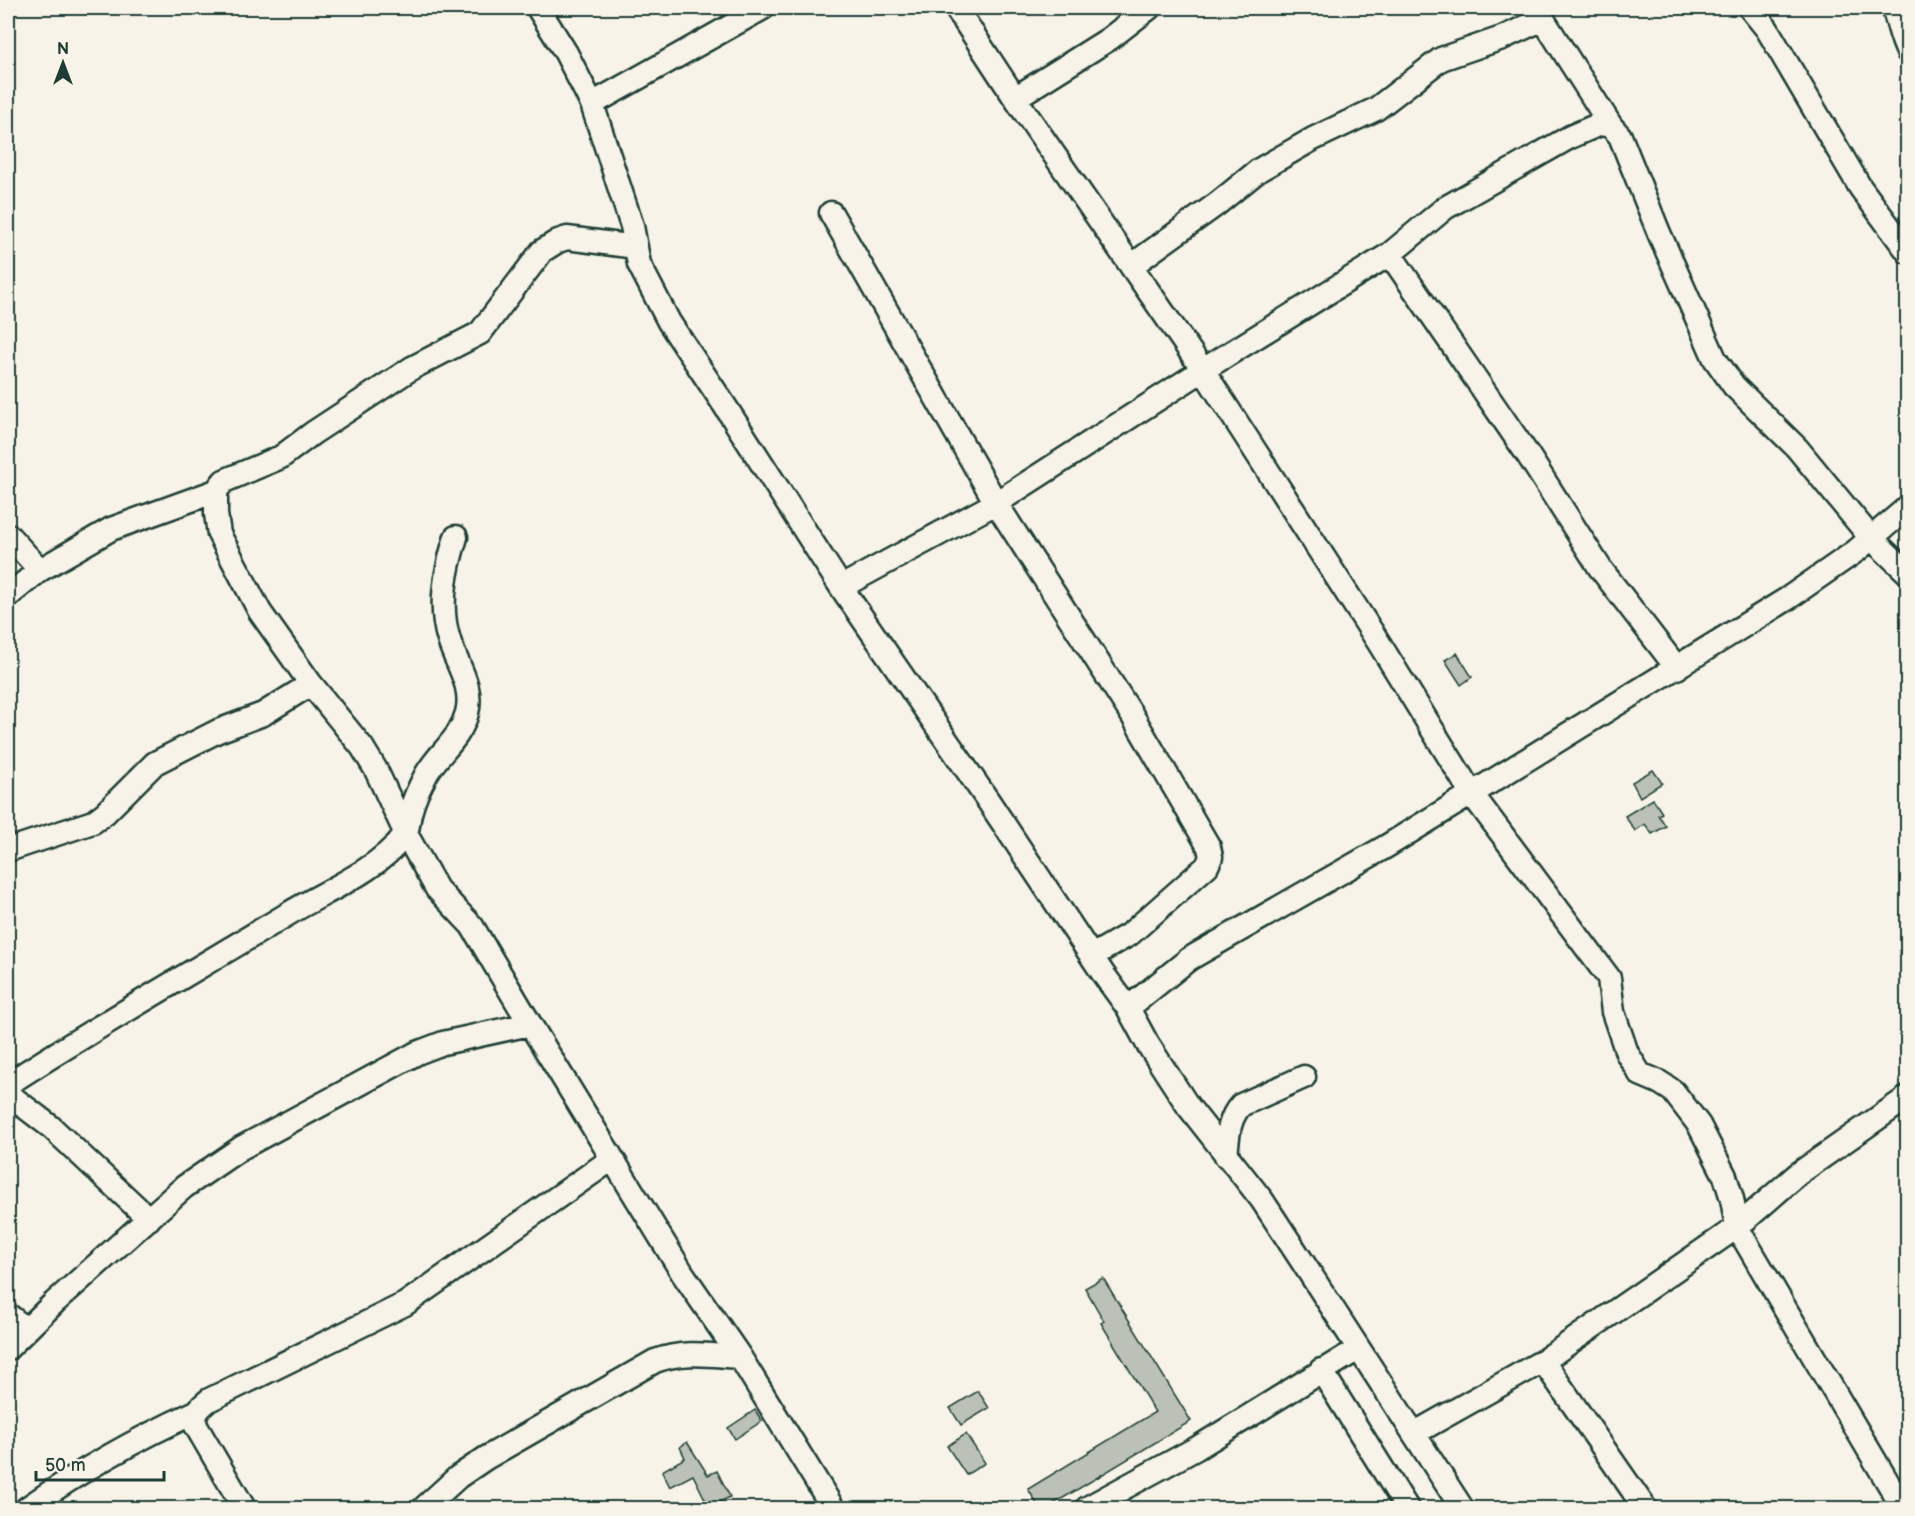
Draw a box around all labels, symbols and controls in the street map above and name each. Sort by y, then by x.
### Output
north arrow [33,33,93,93]
text: N [57,40,69,59]
scale bar [36,1444,164,1482]
text: 50 m [45,1455,86,1476]

